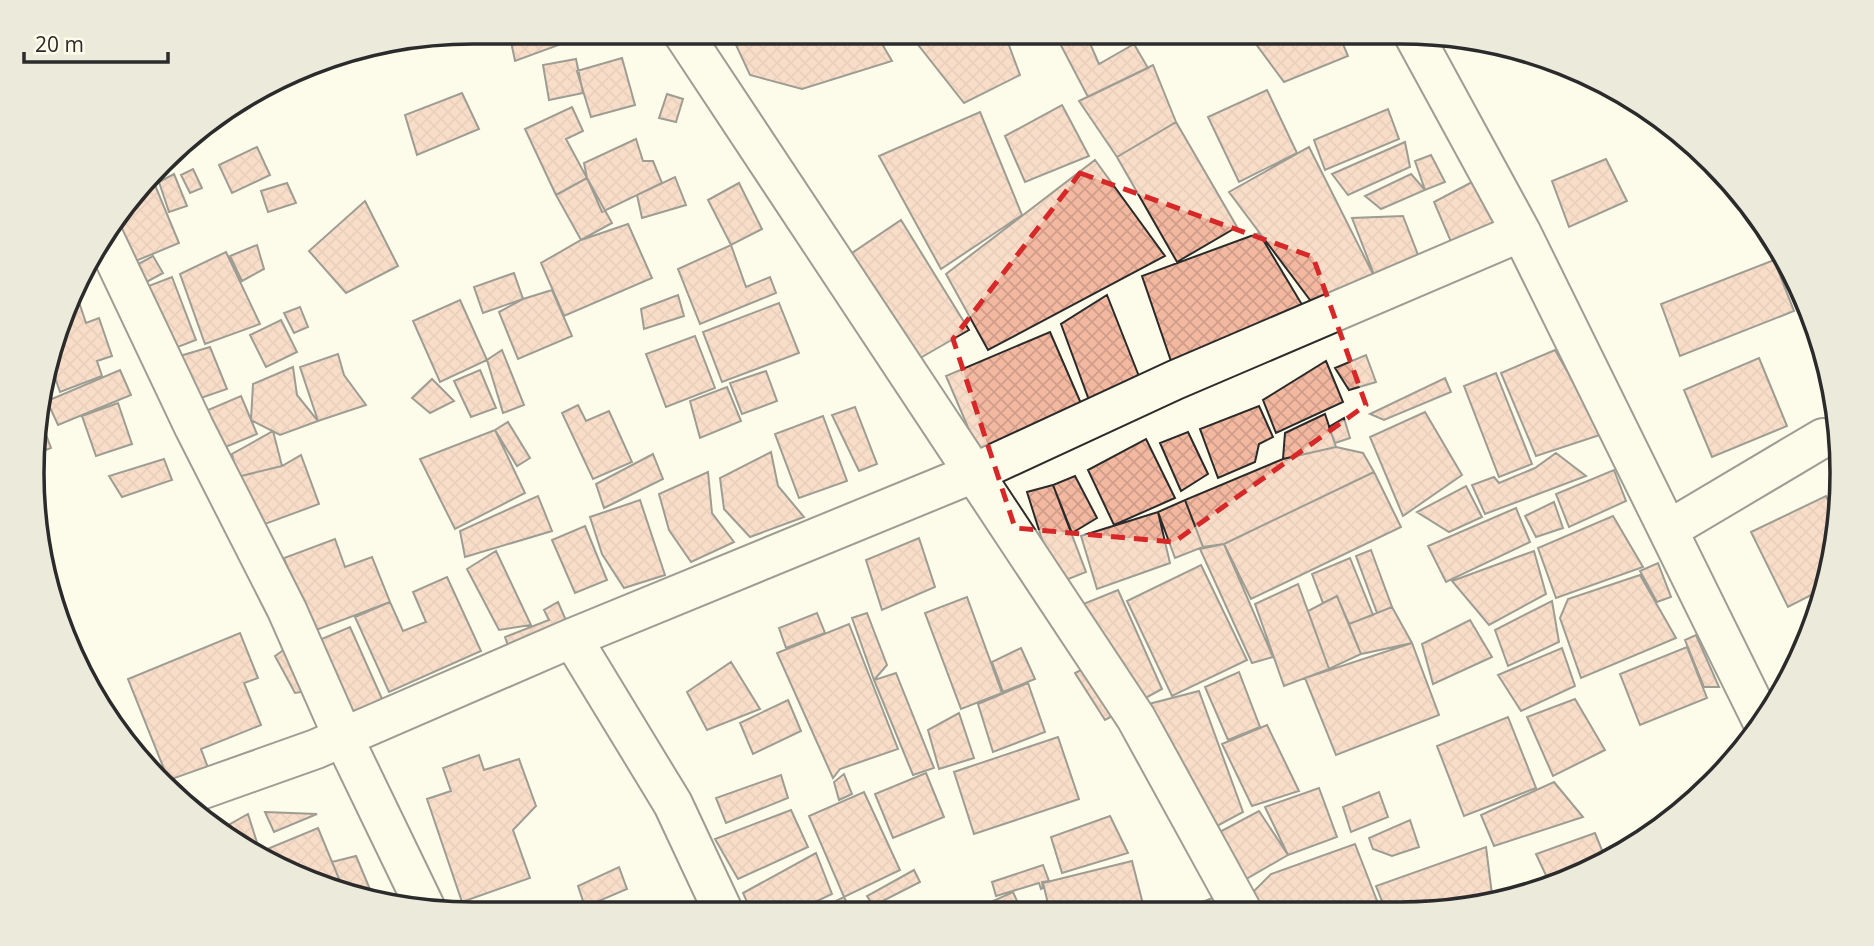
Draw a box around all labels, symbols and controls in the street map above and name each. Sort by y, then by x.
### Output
scale bar [24,21,168,65]
text: 20 m [35,30,84,58]

